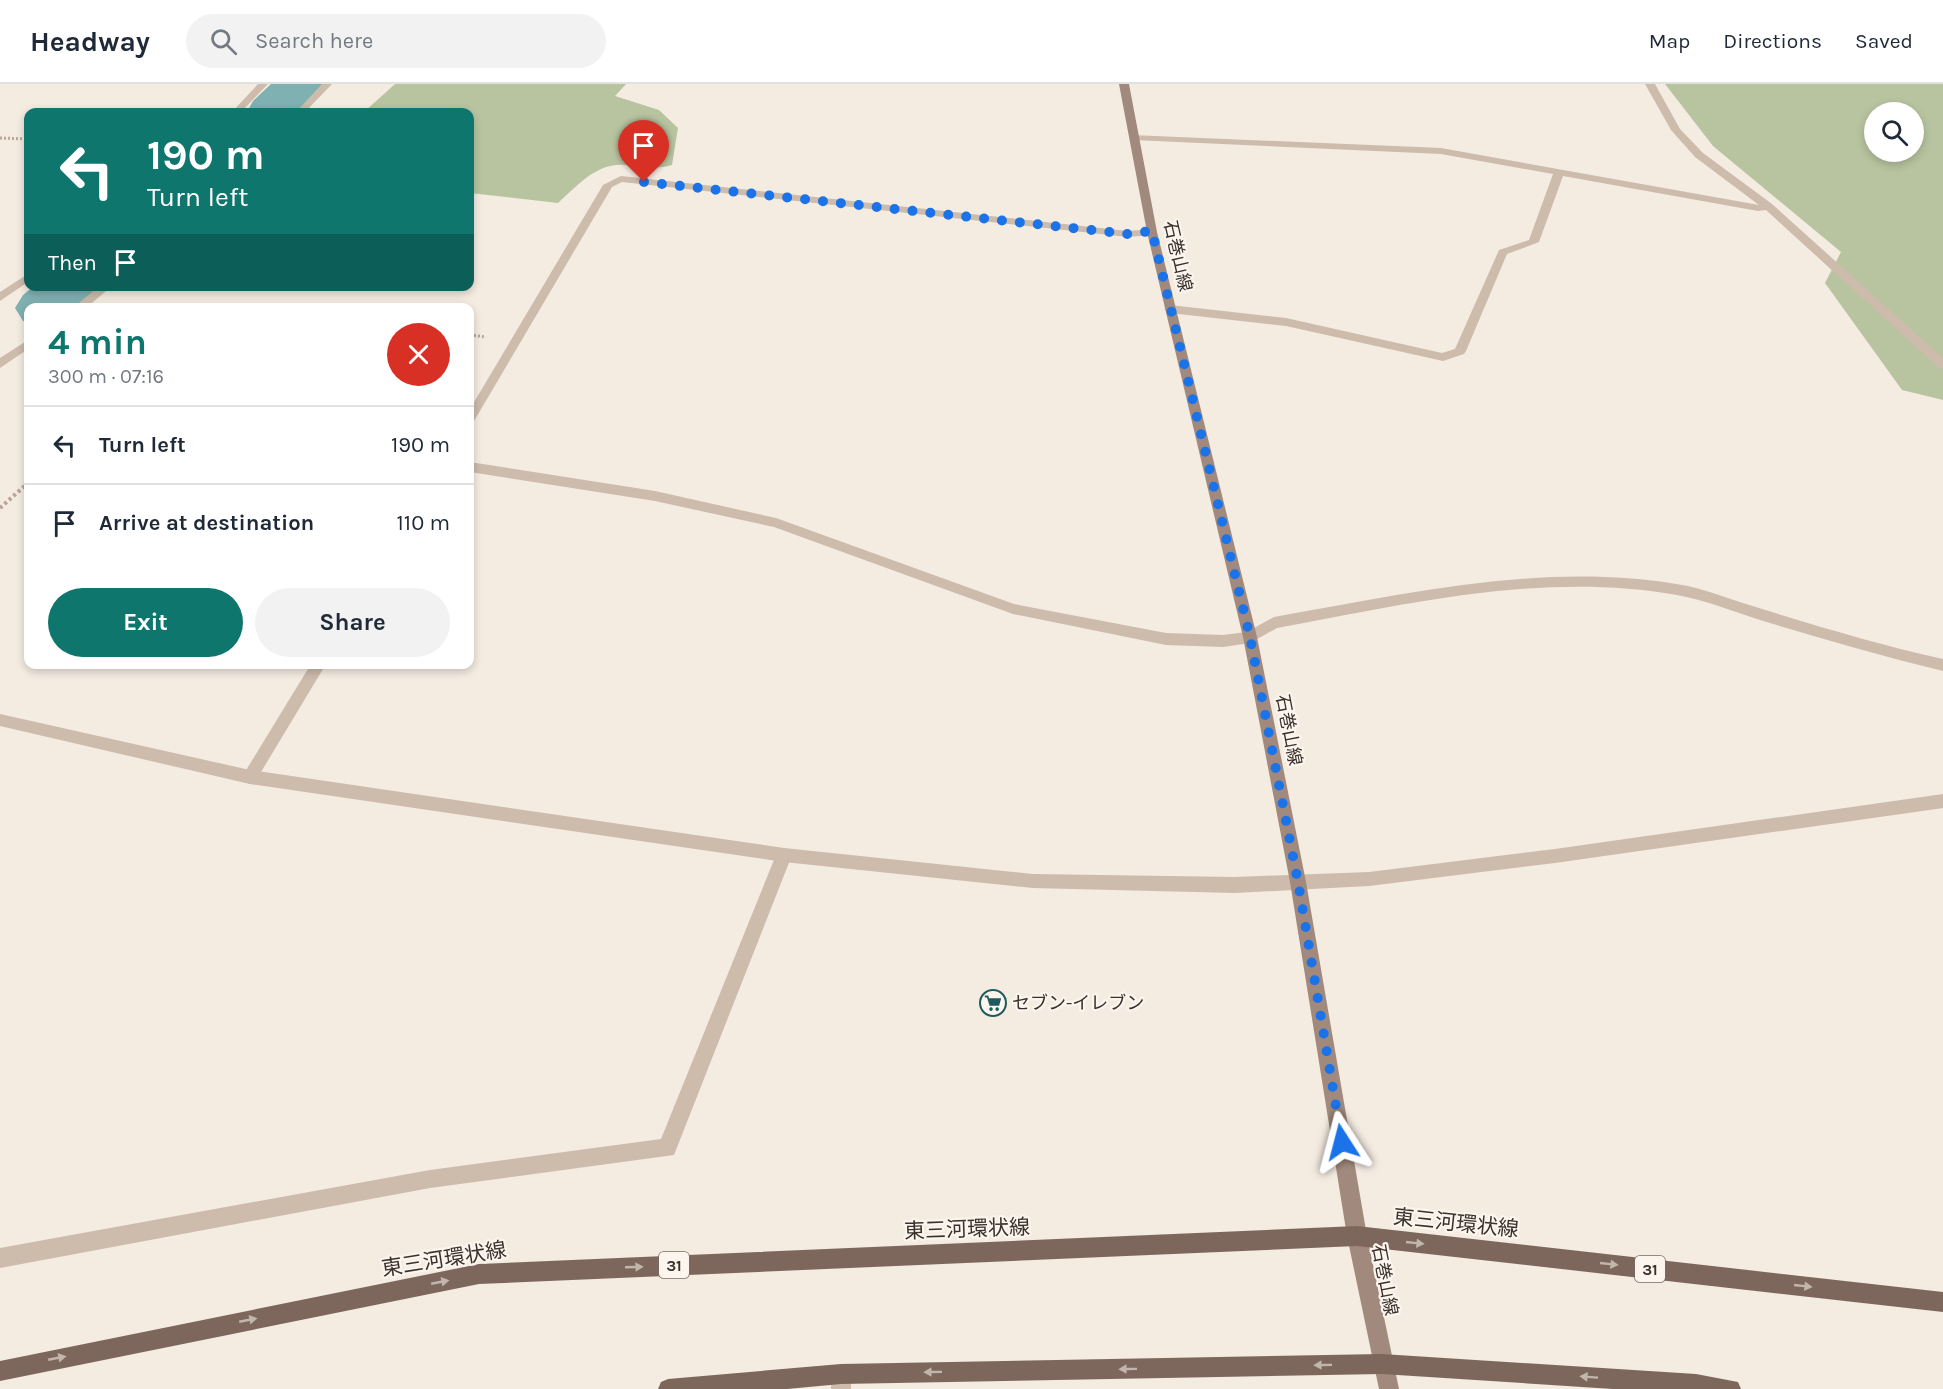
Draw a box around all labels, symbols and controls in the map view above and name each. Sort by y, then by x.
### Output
search box [186,14,606,68]
text: Headway [30,25,150,58]
icon: search [207,25,240,58]
text: Search here [255,28,373,54]
text: Map [1649,29,1690,53]
text: Directions [1723,29,1822,53]
text: Saved [1855,29,1913,53]
map controls [1864,102,1924,162]
button: search [1864,102,1924,162]
pin [618,120,669,182]
icon: arrive [627,129,660,162]
text: 190 m [147,130,265,180]
icon: left [48,132,126,210]
text: Turn left [147,181,248,213]
street label: 石巻山線 [1159,218,1197,294]
icon: arrive [109,246,142,279]
text: Then [48,250,97,276]
text: 4 min [48,321,147,363]
button: close [387,323,450,386]
text: 300 m · 07:16 [48,365,164,388]
icon: left [48,429,81,462]
text: Turn left [99,432,186,458]
text: 190 m [391,432,450,458]
icon: arrive [48,507,81,540]
text: Arrive at destination [99,510,314,536]
text: 110 m [397,510,450,536]
button: Exit [48,588,243,657]
button: Share [255,588,450,657]
street label: 石巻山線 [1271,693,1307,767]
supermarket icon: セブン-イレブン [978,988,1008,1018]
place label: セブン-イレブン [1012,992,1144,1014]
position arrow [1310,1110,1374,1174]
street label: 東三河環状線 [1392,1204,1520,1242]
street label: 東三河環状線 [904,1215,1030,1243]
street label: 東三河環状線 [380,1237,508,1281]
one-way arrow [1406,1238,1425,1247]
street label: 石巻山線 [1367,1243,1403,1317]
road number: 31 [659,1252,689,1278]
road number: 31 [1635,1256,1665,1282]
one-way arrow [1600,1259,1619,1269]
one-way arrow [624,1262,643,1272]
one-way arrow [430,1276,449,1286]
one-way arrow [1794,1281,1813,1291]
one-way arrow [239,1315,258,1324]
one-way arrow [48,1353,67,1362]
one-way arrow [1314,1361,1333,1370]
one-way arrow [1119,1364,1138,1374]
one-way arrow [924,1368,943,1377]
one-way arrow [1579,1373,1598,1382]

